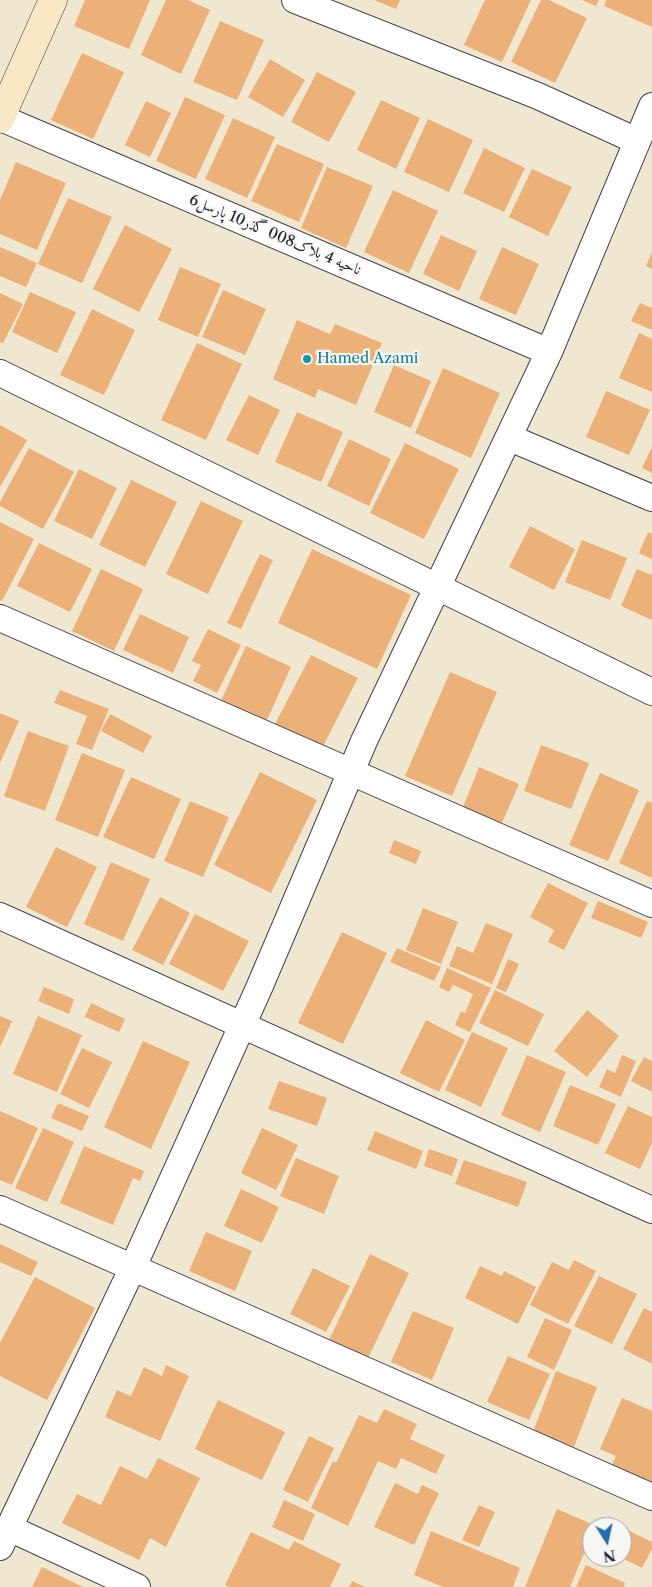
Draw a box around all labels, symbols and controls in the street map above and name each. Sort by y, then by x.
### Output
street label: ناحیه 4 بلاک008 گذر10 پارسل6 [187,191,363,279]
place label: Hamed Azami [317,350,418,368]
marker: Hamed Azami [301,353,313,365]
north arrow [582,1517,632,1567]
text: N [602,1546,617,1566]

